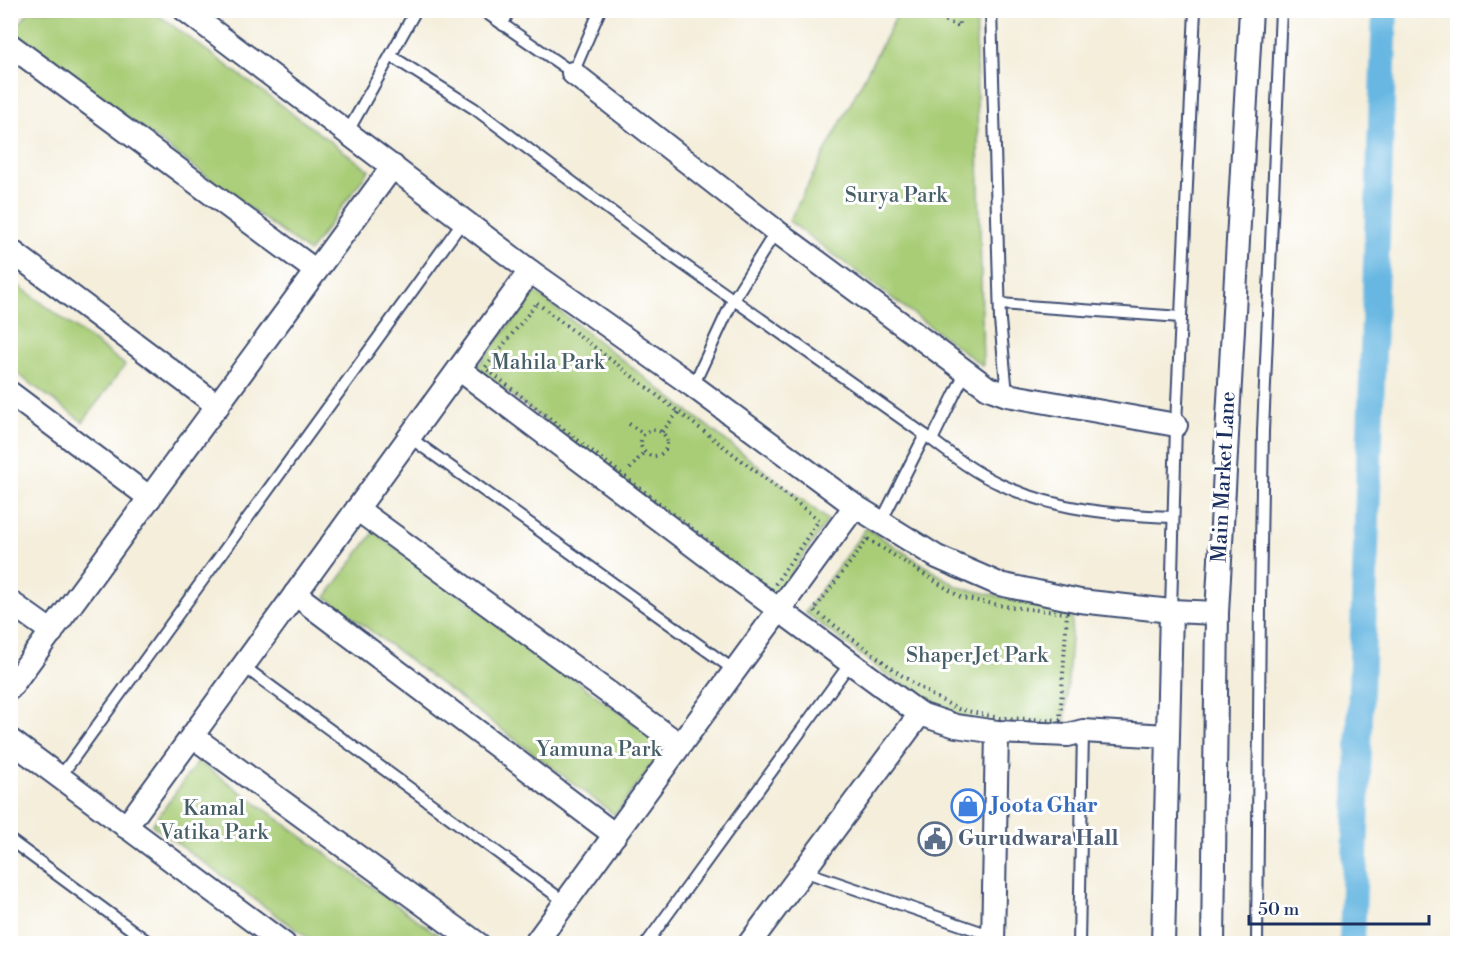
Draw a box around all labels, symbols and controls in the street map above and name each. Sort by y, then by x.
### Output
park label: Surya Park [845,183,948,209]
park label: Mahila Park [491,350,606,376]
street label: Main Market Lane [1207,391,1241,563]
park label: ShaperJet Park [906,643,1049,669]
park label: Yamuna Park [536,737,662,763]
shop icon: Joota Ghar [950,788,986,824]
place label: Joota Ghar [988,793,1098,819]
park label: Kamal Vatika Park [159,796,269,846]
public building icon: Gurudwara Hall [917,821,953,857]
place label: Gurudwara Hall [958,826,1118,852]
scale bar [1249,888,1429,926]
text: 50 m [1258,898,1300,921]

